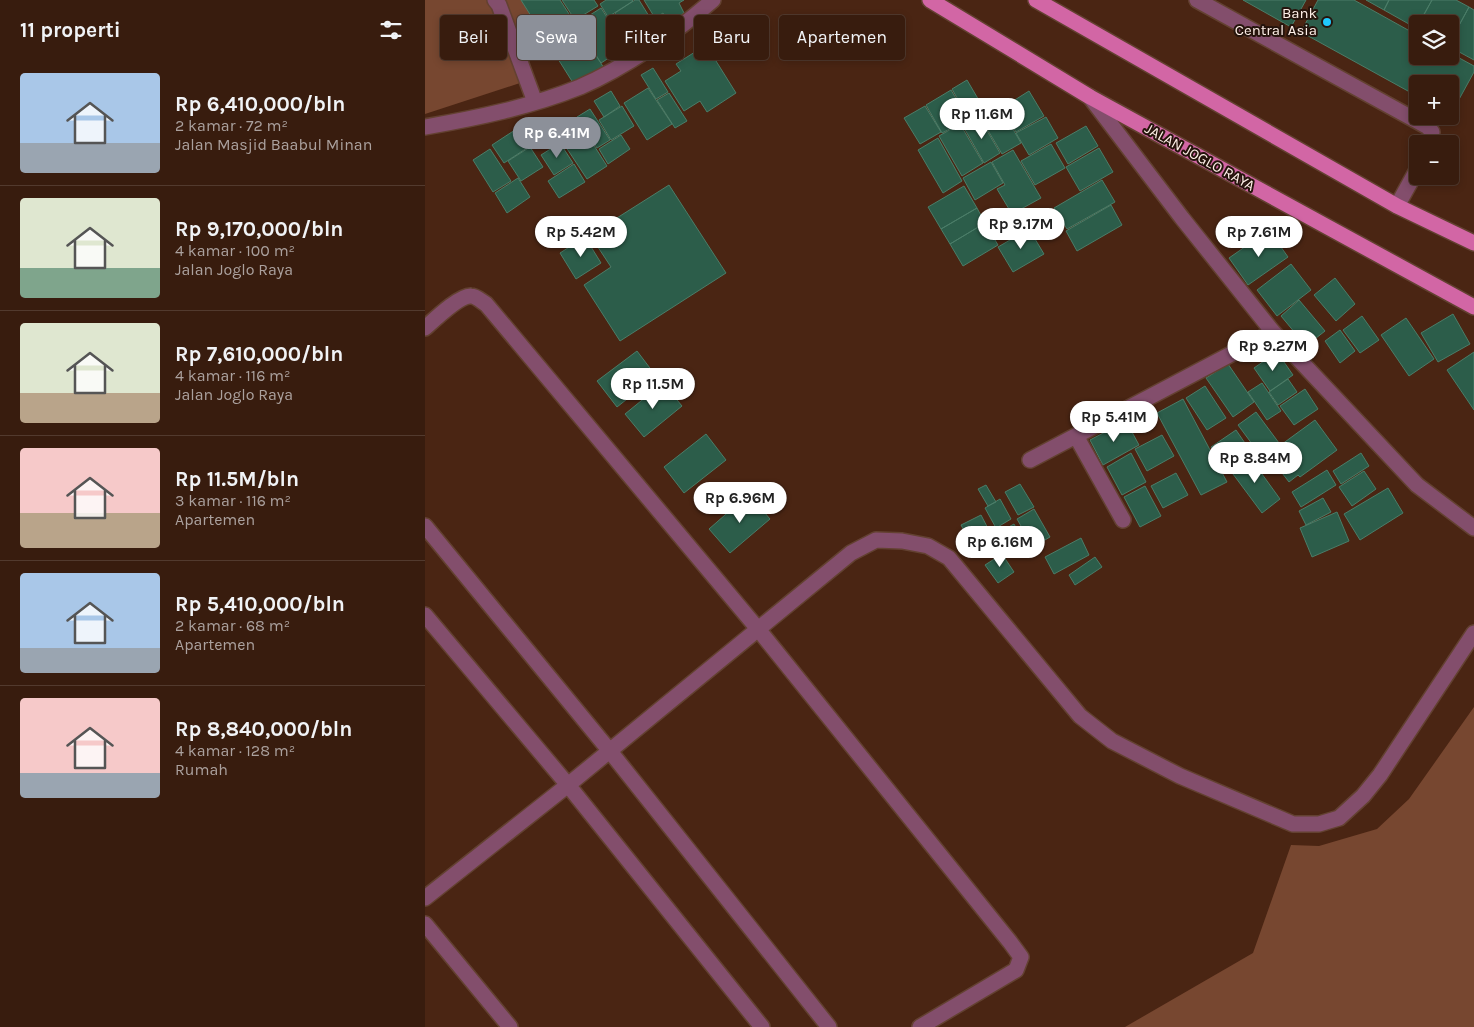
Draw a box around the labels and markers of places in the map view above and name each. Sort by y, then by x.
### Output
place label: Bank Central Asia [1235,4,1317,39]
marker: Bank Central Asia [1321,16,1333,28]
pin: Rp 11.6M [930,98,1034,140]
pin: Rp 6.41M [505,116,609,159]
pin: Rp 9.17M [969,208,1073,250]
pin: Rp 5.42M [529,216,633,258]
pin: Rp 7.61M [1207,216,1311,258]
pin: Rp 9.27M [1221,330,1325,372]
pin: Rp 11.5M [601,368,705,410]
pin: Rp 5.41M [1062,400,1166,443]
pin: Rp 8.84M [1203,442,1307,484]
pin: Rp 6.96M [688,482,792,524]
pin: Rp 6.16M [948,526,1052,568]

